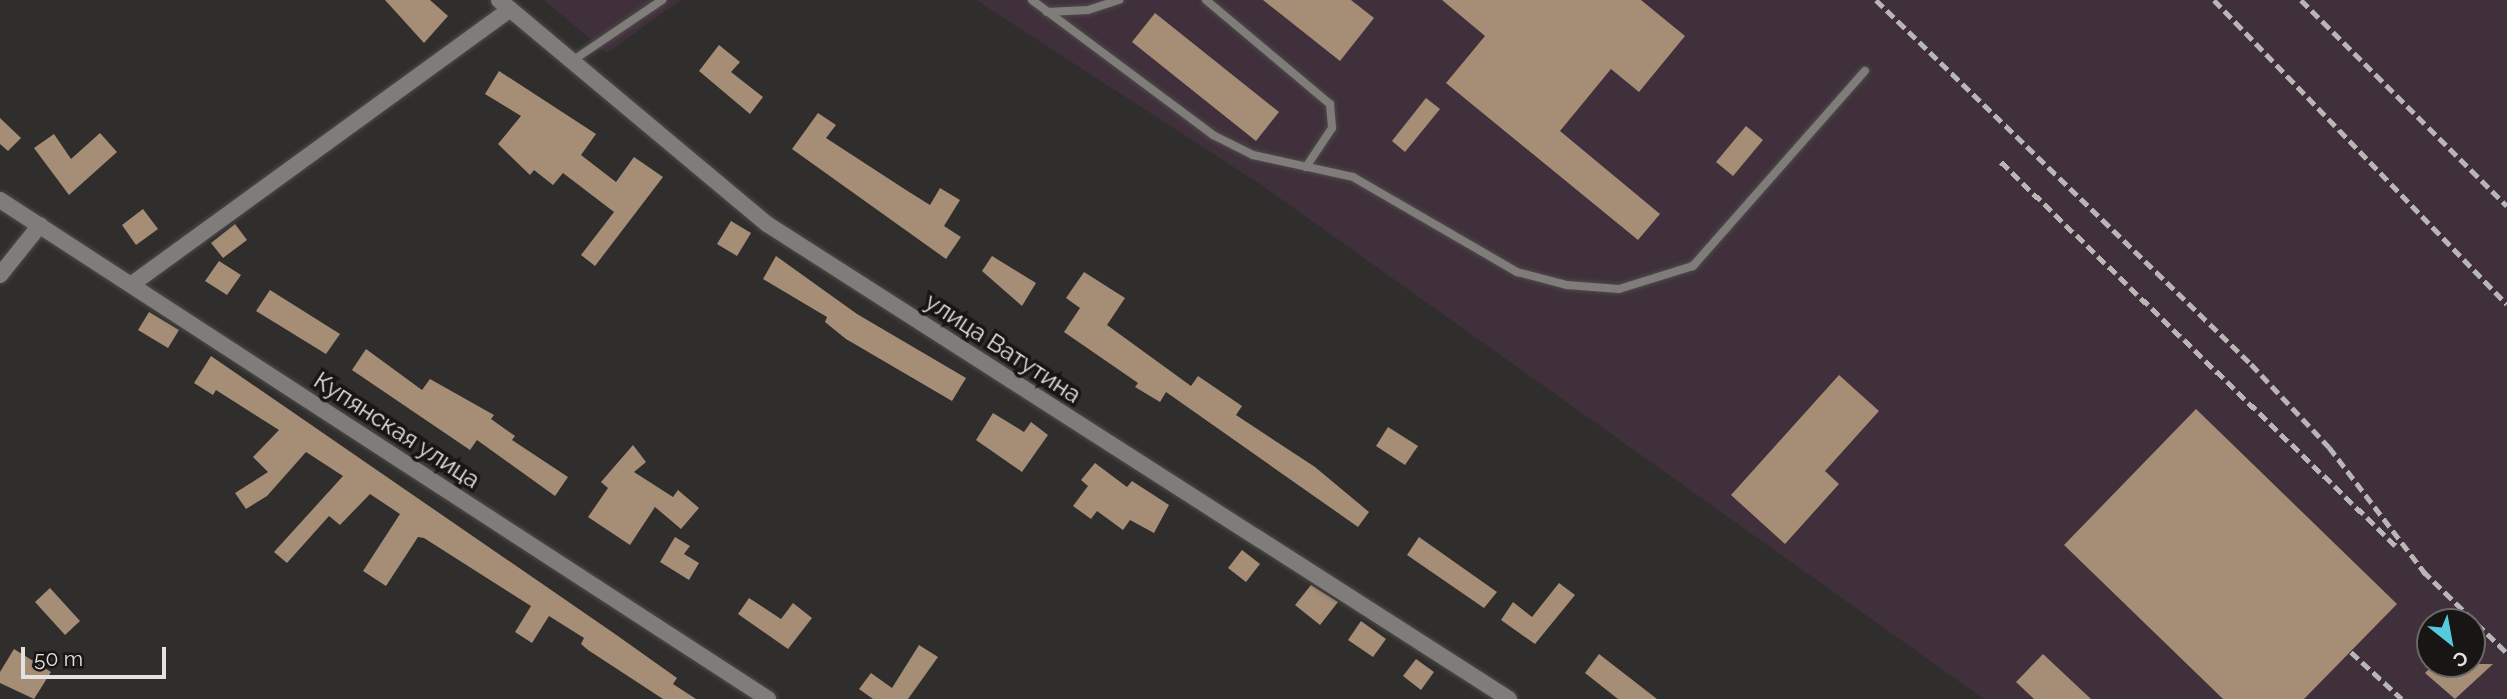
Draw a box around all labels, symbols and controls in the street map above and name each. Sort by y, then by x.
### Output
street label: улица Ватутина [920,287,1086,409]
street label: Купянская улица [308,365,486,495]
north arrow [2416,608,2486,678]
scale bar [24,632,170,676]
text: 50 m [34,646,83,671]
text: С [2450,646,2472,672]

